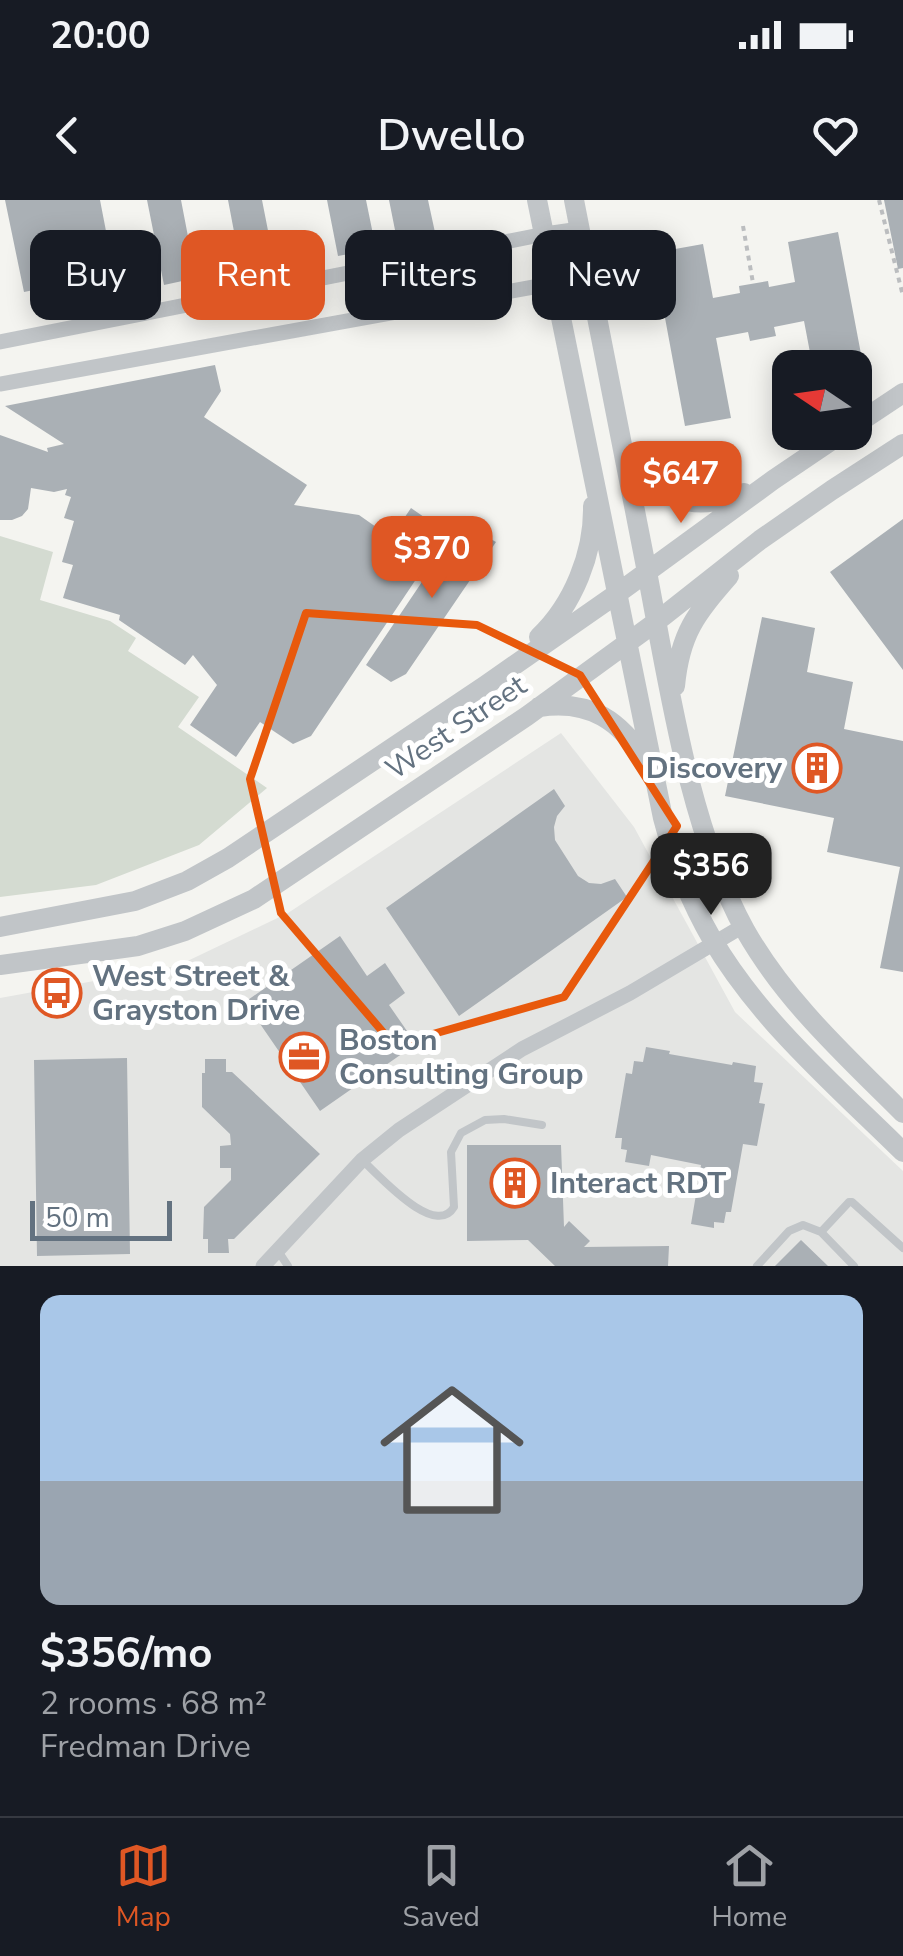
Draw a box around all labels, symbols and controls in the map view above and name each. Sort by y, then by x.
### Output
text: 20:00 [50,10,151,61]
text: Dwello [377,105,526,166]
icon: back [40,108,95,163]
icon: heart [808,108,863,163]
chip: Buy [30,230,161,320]
chip: Rent [181,230,325,320]
chip: Filters [345,230,512,320]
chip: New [532,230,676,320]
north arrow [772,350,872,450]
map controls [772,350,872,450]
pin: $647 [622,441,740,526]
text: $647 [643,452,719,495]
pin: $370 [373,516,491,601]
text: $370 [394,527,470,570]
street label: West Street [378,665,535,790]
building icon: Discovery [791,742,843,794]
place label: Discovery [646,748,782,789]
pin: $356 [652,833,770,918]
text: $356 [673,844,749,887]
place label: West Street & Grayston Drive [92,956,300,1031]
bus stop icon: West Street & Grayston Drive [31,967,83,1019]
place label: Boston Consulting Group [339,1020,584,1095]
office icon: Boston Consulting Group [278,1031,330,1083]
building icon: Interact RDT [489,1157,541,1209]
place label: Interact RDT [550,1163,727,1204]
scale bar [30,1196,172,1240]
text: 50 m [45,1199,110,1237]
icon: home [362,1360,542,1540]
text: $356/mo [40,1625,212,1682]
text: 2 rooms · 68 m² [40,1682,267,1725]
text: Fredman Drive [40,1725,251,1768]
tab: Map [116,1838,171,1936]
tab: Saved [403,1838,480,1936]
tab: Home [711,1838,787,1936]

